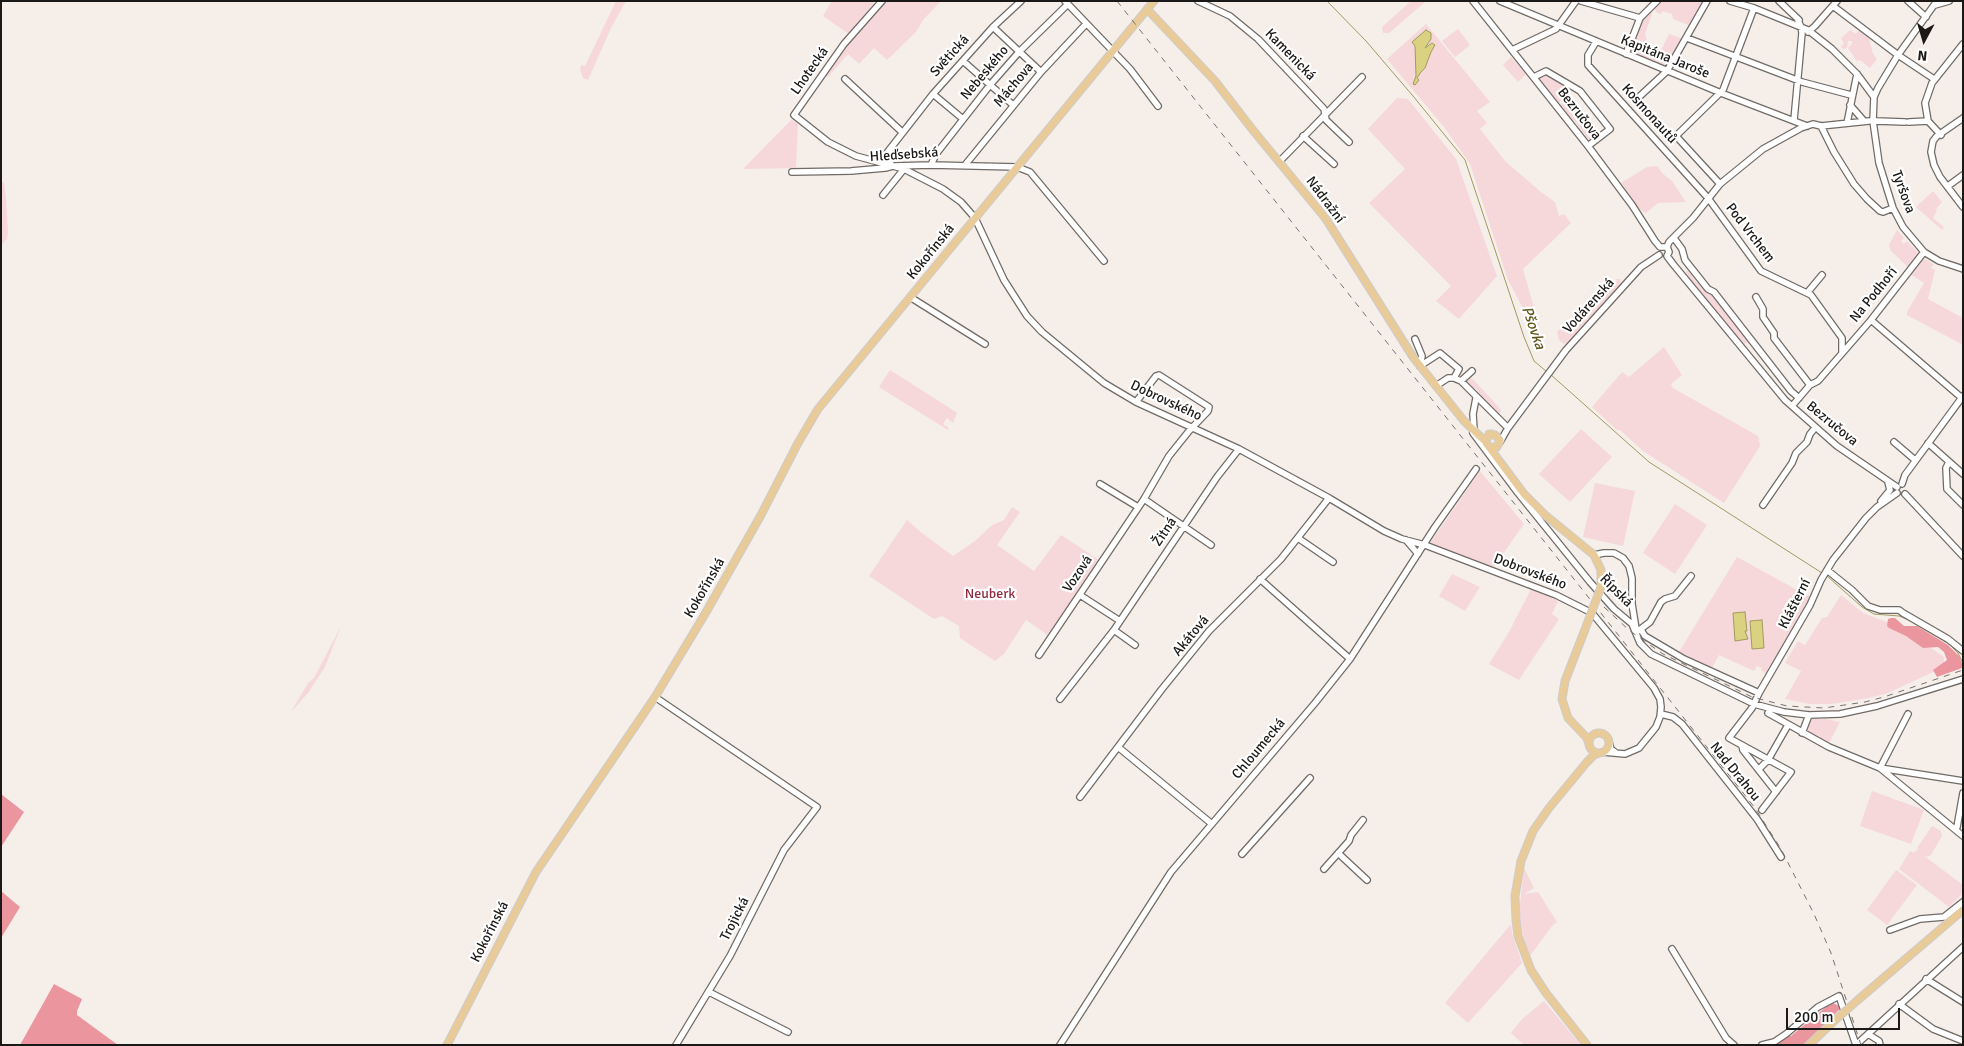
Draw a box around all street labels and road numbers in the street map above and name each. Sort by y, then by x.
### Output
street label: Kamenická [1261,26,1319,84]
street label: Kapitána Jaroše [1618,31,1712,83]
street label: Světická [927,32,973,80]
street label: Nebeského [957,42,1013,104]
street label: Lhotecká [788,44,832,98]
street label: Máchova [990,59,1038,111]
street label: Kosmonautů [1618,81,1680,147]
street label: Bezručova [1553,85,1605,143]
street label: Hleďsebská [869,144,939,166]
street label: Tyršova [1888,168,1918,216]
street label: Nádražní [1302,173,1348,227]
street label: Pod Vrchem [1722,200,1778,266]
street label: Kokořínská [904,221,958,283]
street label: Na Podhoří [1847,264,1901,326]
street label: Vodárenská [1560,275,1618,337]
street label: Dobrovského [1128,377,1204,425]
street label: Bezručova [1803,398,1861,450]
street label: Žitná [1149,514,1181,550]
street label: Dobrovského [1491,550,1569,594]
street label: Vozová [1060,552,1096,596]
street label: Kokořínská [681,555,729,621]
street label: Řípská [1596,571,1636,611]
street label: Klášterní [1775,576,1815,632]
street label: Akátová [1169,612,1213,660]
street label: Chloumecká [1229,715,1289,783]
street label: Nad Drahou [1706,739,1764,805]
street label: Trojická [717,894,753,944]
street label: Kokořínská [467,899,513,965]

